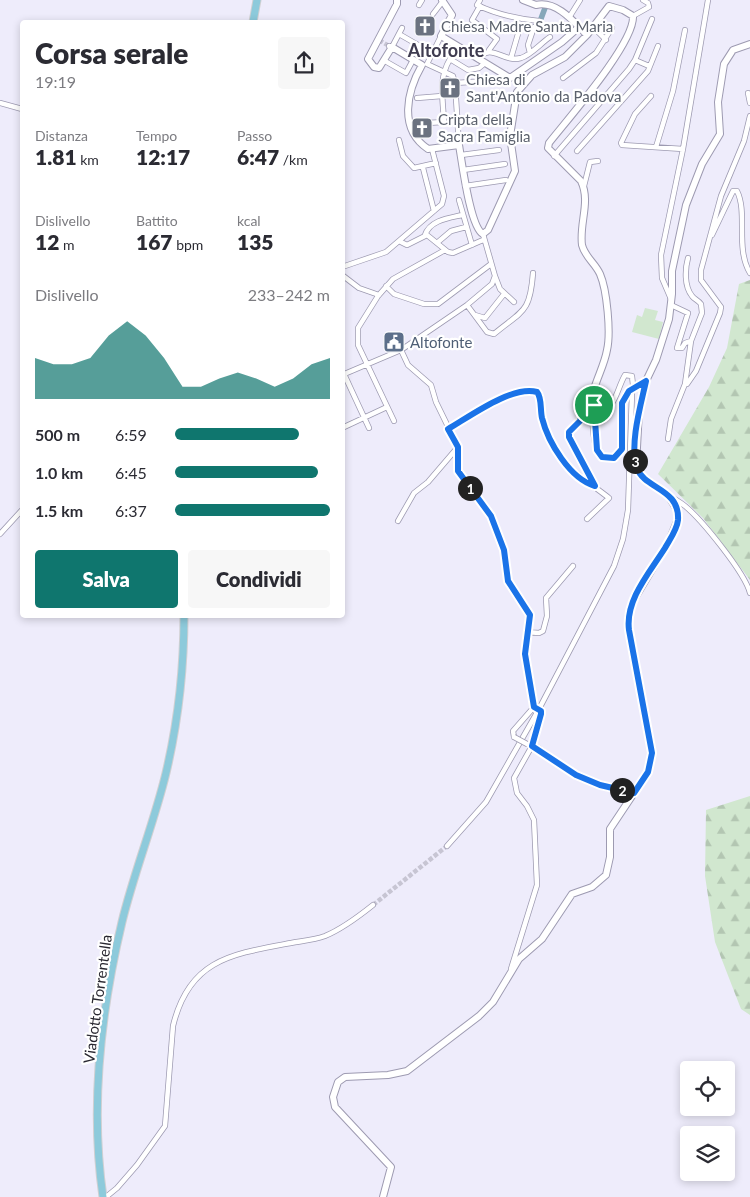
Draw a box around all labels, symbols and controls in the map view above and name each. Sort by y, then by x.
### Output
church icon: Chiesa Madre Santa Maria [413,14,437,38]
place label: Chiesa Madre Santa Maria [441,17,613,35]
text: Corsa serale [35,36,188,70]
button: share [278,37,330,89]
district label: Altofonte [407,39,485,61]
place label: Chiesa di Sant'Antonio da Padova [466,70,622,105]
text: 19:19 [35,72,76,91]
church icon: Chiesa di Sant'Antonio da Padova [438,76,462,100]
place label: Cripta della Sacra Famiglia [438,110,531,145]
church icon: Cripta della Sacra Famiglia [410,116,434,140]
text: Distanza [35,127,88,144]
text: Tempo [136,127,177,144]
text: Passo [237,127,272,144]
text: 1.81 [35,144,77,169]
text: 12:17 [136,144,190,169]
text: 6:47 [237,144,279,169]
text: km [77,151,99,168]
text: /km [279,151,308,168]
text: Dislivello [35,212,91,229]
text: Battito [136,212,178,229]
text: kcal [237,212,261,229]
text: 12 [35,229,59,254]
text: 167 [136,229,173,254]
text: 135 [237,229,274,254]
text: m [59,236,74,253]
text: bpm [173,236,203,253]
text: Dislivello [35,285,99,304]
text: 233–242 m [248,285,330,304]
public building icon: Altofonte [382,330,406,354]
place label: Altofonte [410,333,472,351]
pin [573,384,615,426]
icon: arrive [580,391,608,419]
text: 500 m [35,425,80,444]
text: 6:59 [115,425,147,444]
pin: 3 [622,448,648,474]
text: 3 [631,453,640,470]
text: 1.0 km [35,463,83,482]
text: 6:45 [115,463,147,482]
pin: 1 [458,476,482,500]
text: 1 [466,480,475,497]
text: 1.5 km [35,501,83,520]
text: 6:37 [115,501,147,520]
button: Salva [35,550,178,608]
button: Condividi [188,550,330,608]
pin: 2 [610,778,634,802]
text: 2 [618,782,627,799]
street label: Viadotto Torrentella [79,933,115,1065]
map controls [680,1061,735,1181]
button: locate [680,1061,735,1116]
button: layers [680,1126,735,1181]

